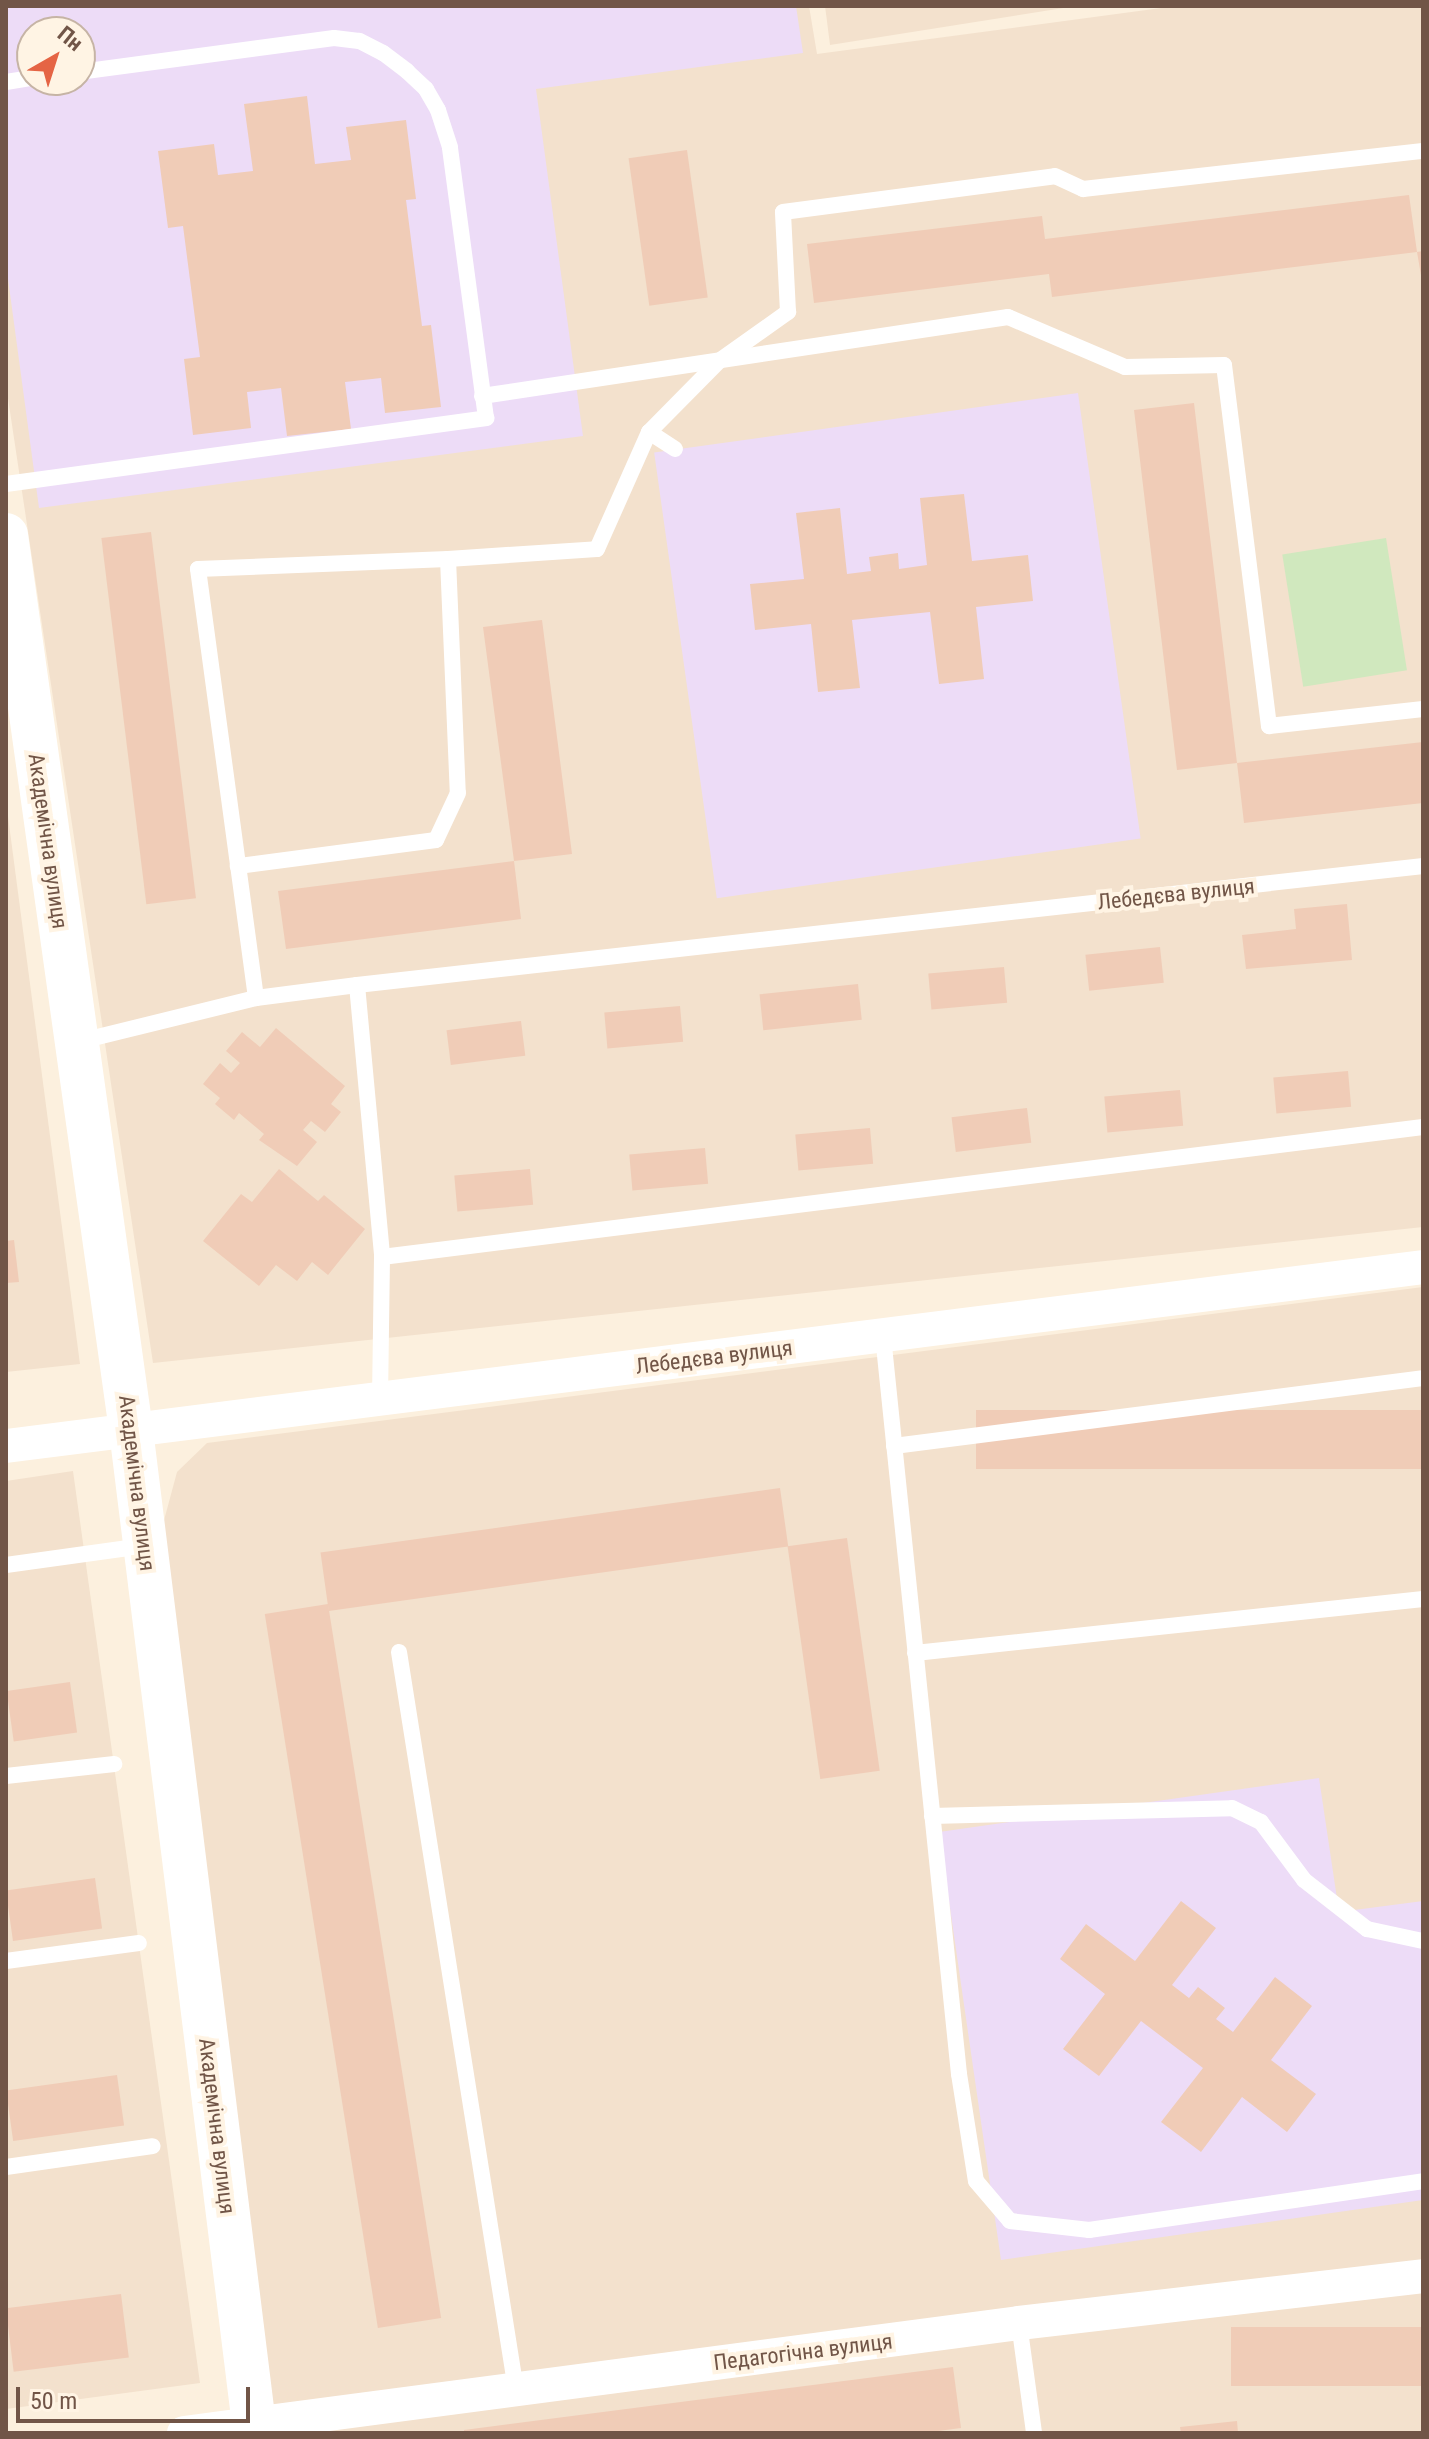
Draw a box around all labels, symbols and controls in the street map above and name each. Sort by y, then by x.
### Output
north arrow [16,16,96,96]
text: Пн [53,21,88,56]
street label: Академічна вулиця [23,752,73,930]
street label: Лебедєва вулиця [1096,873,1256,915]
street label: Лебедєва вулиця [634,1334,794,1380]
street label: Академічна вулиця [113,1394,161,1572]
street label: Академічна вулиця [193,2037,241,2215]
street label: Педагогічна вулиця [712,2328,894,2376]
scale bar [20,2371,254,2421]
text: 50 m [30,2387,77,2415]

